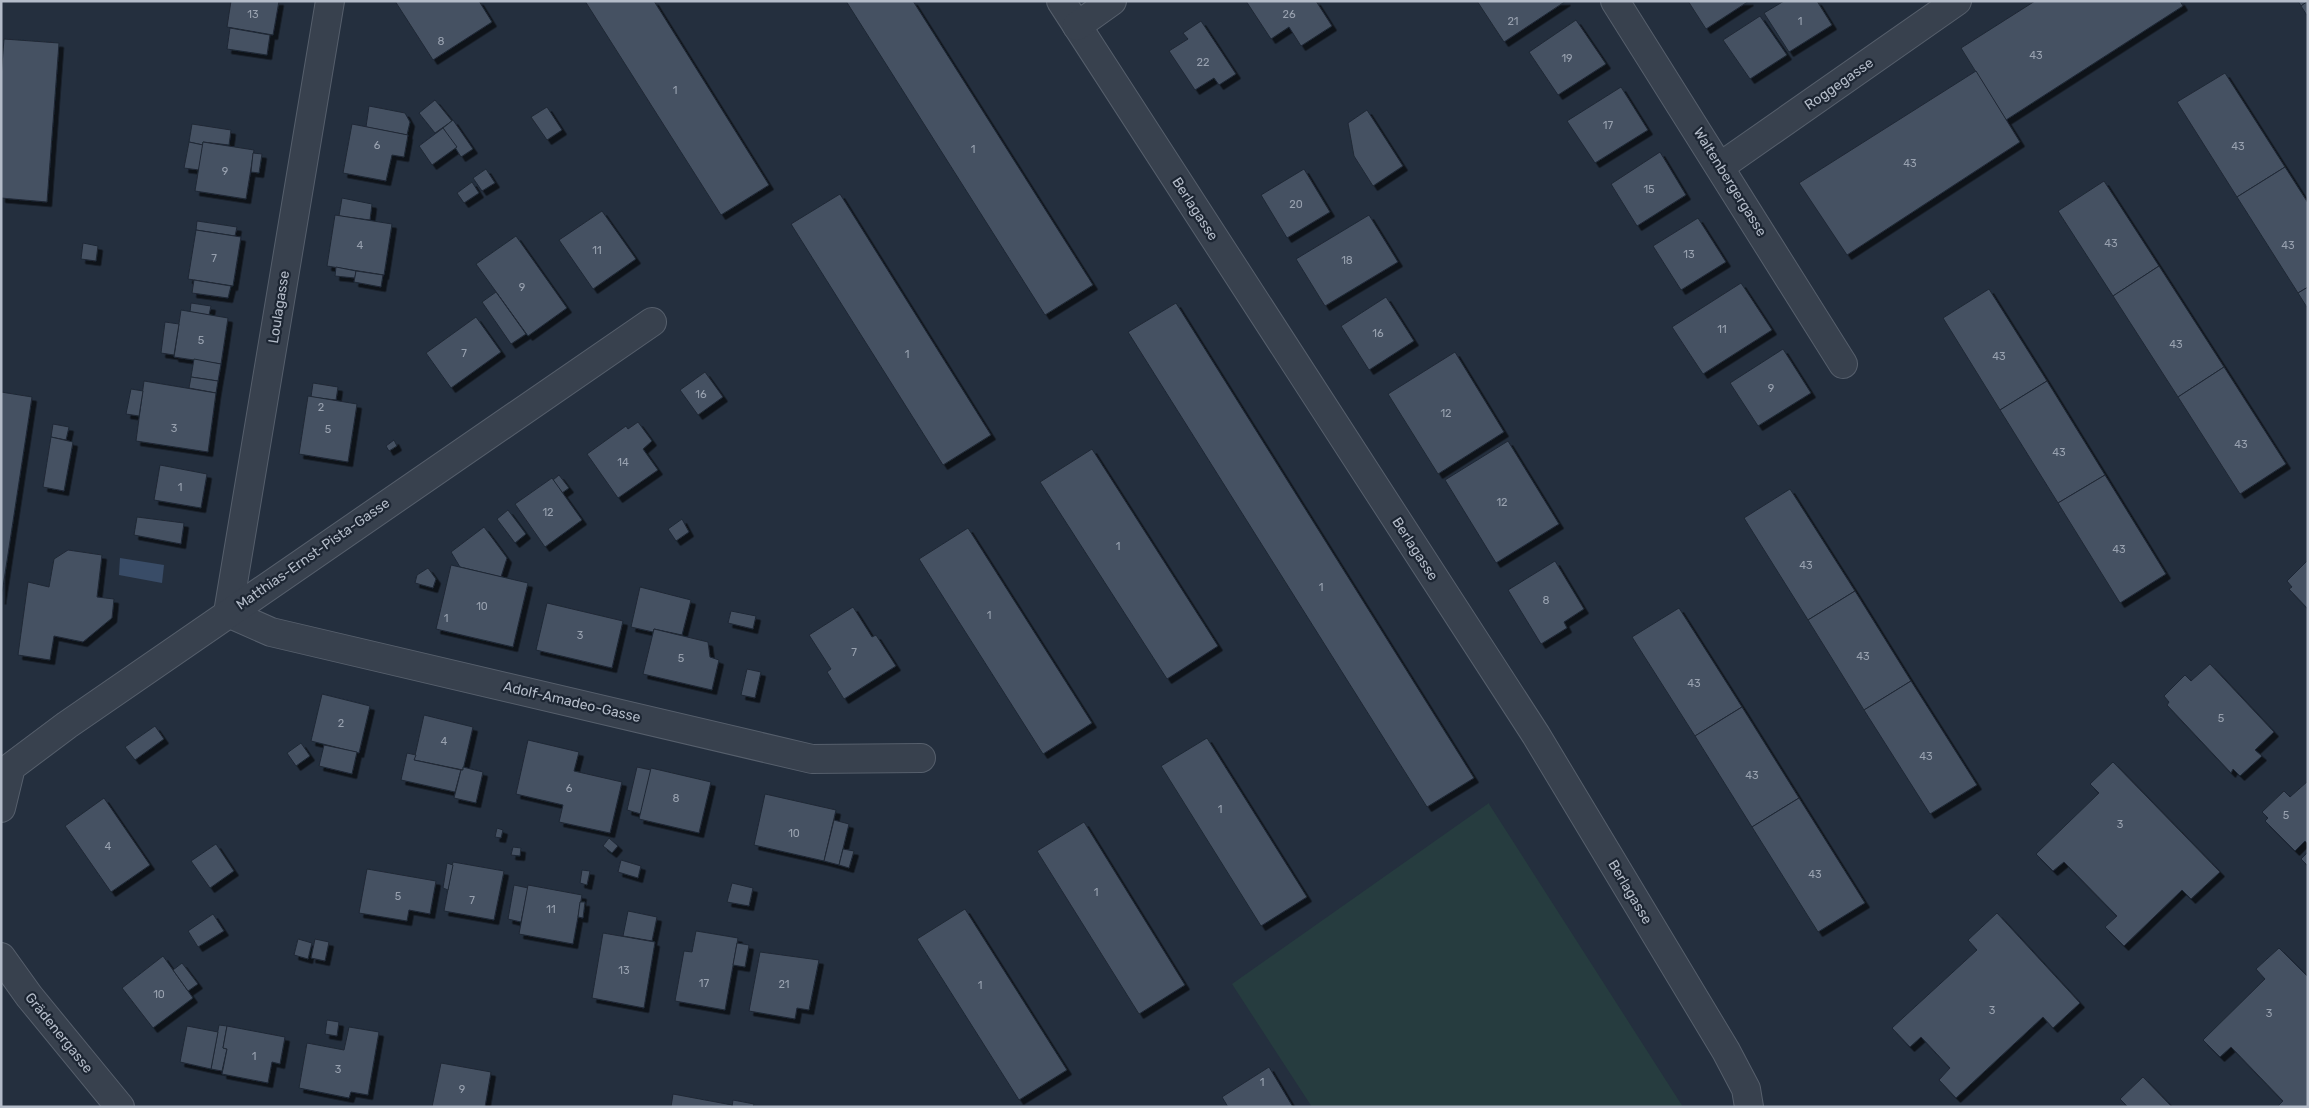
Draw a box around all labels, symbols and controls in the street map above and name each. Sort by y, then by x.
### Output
house number: 13 [247,8,259,21]
house number: 26 [1282,8,1296,21]
house number: 21 [1507,15,1519,28]
house number: 1 [1798,15,1802,28]
house number: 8 [438,35,445,48]
house number: 43 [2029,49,2043,62]
house number: 19 [1561,52,1573,65]
street label: Roggegasse [1801,54,1877,114]
house number: 22 [1197,56,1209,69]
house number: 1 [673,84,677,97]
house number: 17 [1603,119,1614,132]
street label: Waltenbergergasse [1690,125,1770,240]
house number: 6 [374,139,381,152]
house number: 43 [2231,140,2245,153]
house number: 1 [971,143,975,156]
house number: 43 [1903,157,1917,170]
house number: 9 [222,165,228,178]
street label: Berlagasse [1168,174,1222,244]
house number: 15 [1643,183,1655,196]
house number: 20 [1289,198,1303,211]
house number: 43 [2104,237,2118,250]
house number: 4 [357,239,364,252]
house number: 43 [2281,239,2295,252]
house number: 11 [592,244,602,257]
house number: 13 [1683,248,1695,261]
house number: 7 [211,252,217,265]
house number: 18 [1341,254,1353,267]
street label: Loulagasse [265,269,293,345]
house number: 9 [519,281,525,294]
house number: 11 [1717,323,1727,336]
house number: 16 [1372,327,1384,340]
house number: 5 [198,334,205,347]
house number: 43 [2169,338,2183,351]
house number: 7 [461,347,467,360]
house number: 1 [905,348,909,361]
house number: 43 [1992,350,2006,363]
house number: 9 [1768,382,1774,395]
house number: 16 [695,388,707,401]
house number: 2 [318,401,324,414]
house number: 12 [1440,407,1452,420]
house number: 3 [171,422,178,435]
house number: 5 [325,423,332,436]
house number: 43 [2234,438,2248,451]
house number: 43 [2052,446,2066,459]
house number: 14 [617,456,629,469]
house number: 1 [178,481,182,494]
street label: Matthias-Ernst-Pista-Gasse [233,494,393,614]
house number: 12 [1496,496,1508,509]
house number: 12 [542,506,554,519]
street label: Berlagasse [1388,514,1442,584]
house number: 1 [1116,540,1120,553]
house number: 43 [2112,543,2126,556]
house number: 43 [1799,559,1813,572]
house number: 1 [1319,581,1323,594]
house number: 8 [1543,594,1550,607]
house number: 10 [476,600,488,613]
house number: 1 [987,609,991,622]
house number: 1 [444,612,448,625]
house number: 3 [577,629,584,642]
house number: 7 [851,646,857,659]
house number: 43 [1856,650,1870,663]
house number: 5 [678,652,685,665]
house number: 43 [1687,677,1701,690]
street label: Adolf-Amadeo-Gasse [502,678,642,726]
house number: 5 [2218,712,2225,725]
house number: 2 [338,717,344,730]
house number: 4 [441,735,448,748]
house number: 43 [1919,750,1933,763]
house number: 43 [1745,769,1759,782]
house number: 6 [566,782,573,795]
house number: 8 [673,792,680,805]
house number: 1 [1218,803,1222,816]
house number: 5 [2283,809,2290,822]
house number: 3 [2117,818,2124,831]
house number: 10 [788,827,800,840]
house number: 4 [105,840,112,853]
street label: Berlagasse [1604,857,1656,927]
house number: 43 [1808,868,1822,881]
house number: 1 [1094,886,1098,899]
house number: 5 [395,890,402,903]
house number: 7 [469,894,475,907]
house number: 11 [546,903,556,916]
house number: 13 [618,964,630,977]
house number: 17 [699,977,710,990]
house number: 21 [778,978,790,991]
house number: 1 [978,979,982,992]
house number: 10 [153,988,165,1001]
street label: Grädenergasse [21,989,97,1077]
house number: 3 [1989,1004,1996,1017]
house number: 3 [2266,1007,2273,1020]
house number: 1 [252,1050,256,1063]
house number: 3 [335,1063,342,1076]
house number: 1 [1260,1076,1264,1089]
house number: 9 [459,1083,465,1096]

